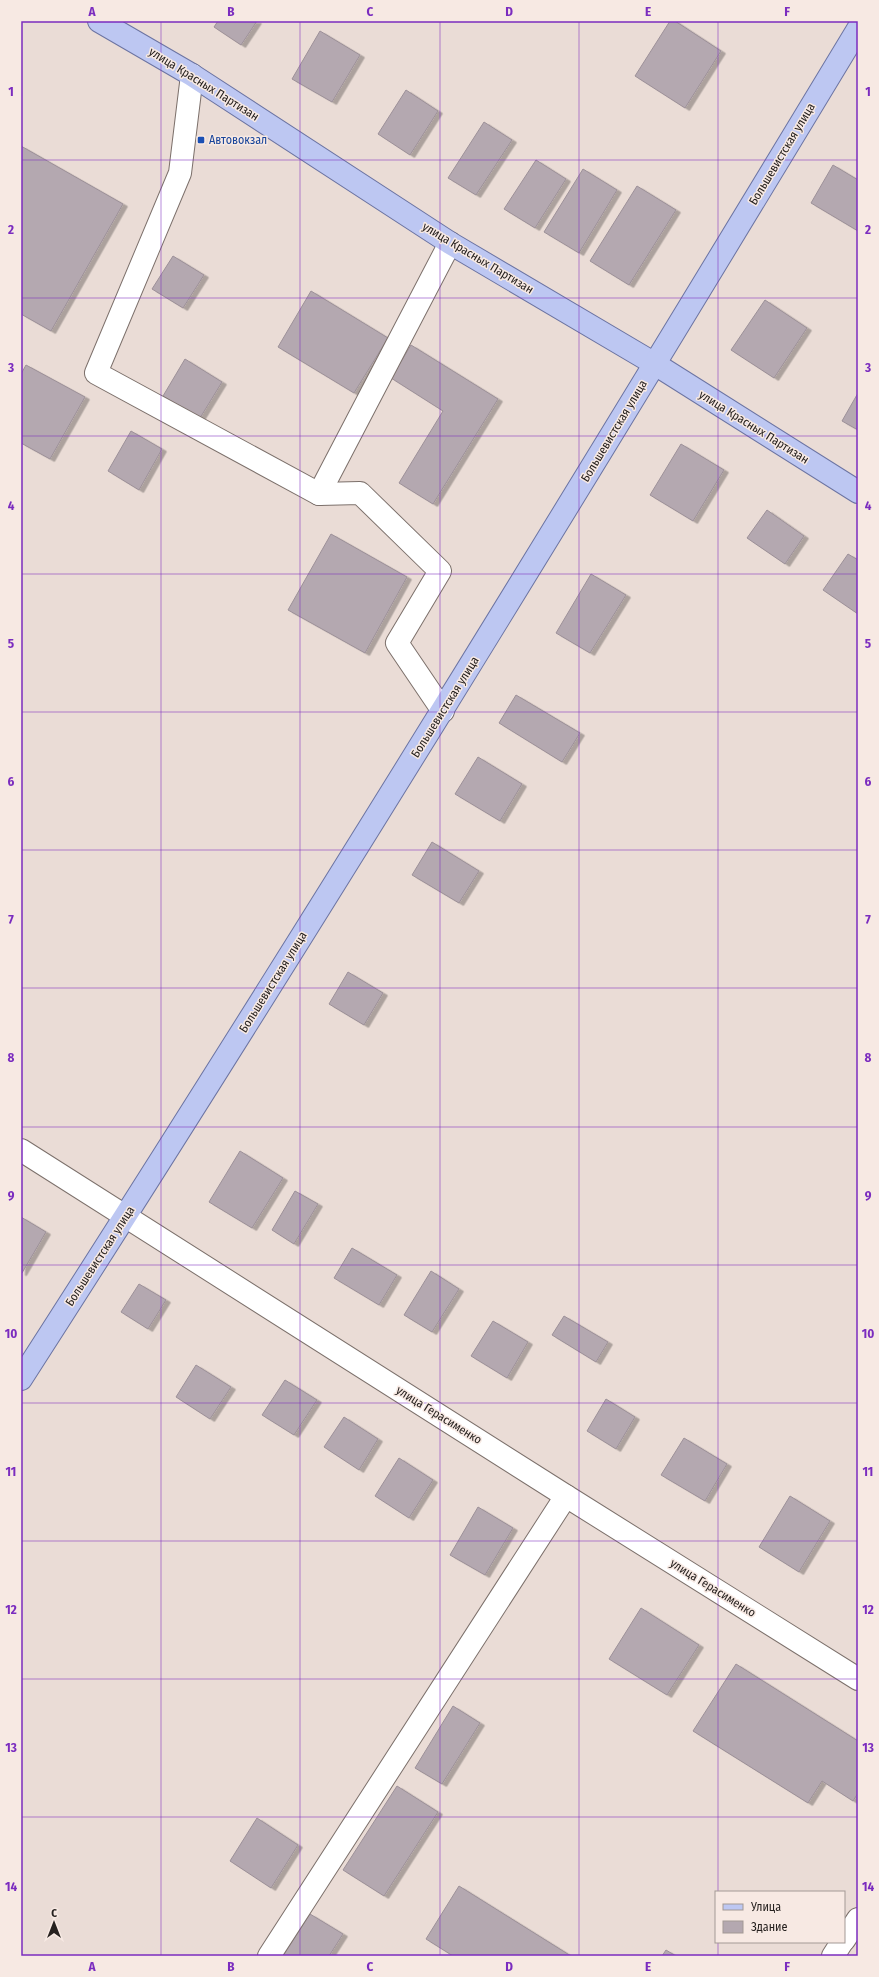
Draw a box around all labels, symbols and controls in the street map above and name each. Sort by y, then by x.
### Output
text: A [87,4,96,19]
text: B [227,4,235,19]
text: C [367,4,374,19]
text: D [505,4,513,19]
text: E [645,4,651,19]
text: F [784,4,790,19]
street label: улица Красных Партизан [146,44,262,124]
text: 1 [8,84,14,99]
text: 1 [865,84,871,99]
street label: Большевистская улица [746,100,818,207]
place label: Автовокзал [209,133,267,147]
marker: Автовокзал [196,135,206,145]
street label: улица Красных Партизан [420,219,536,297]
text: 2 [7,222,14,237]
text: 2 [864,222,871,237]
text: 3 [7,360,14,375]
text: 3 [864,360,871,375]
street label: Большевистская улица [578,377,650,484]
street label: улица Красных Партизан [696,387,812,467]
text: 4 [8,498,15,513]
text: 4 [865,498,872,513]
text: 5 [8,636,14,651]
text: 5 [865,636,871,651]
street label: Большевистская улица [408,654,482,760]
text: 6 [8,774,15,789]
text: 6 [865,774,872,789]
text: 7 [8,912,14,927]
text: 7 [865,912,871,927]
street label: Большевистская улица [236,929,310,1035]
text: 8 [8,1050,15,1065]
text: 8 [865,1050,872,1065]
text: 9 [8,1188,15,1203]
text: 9 [865,1188,872,1203]
street label: Большевистская улица [62,1203,138,1309]
text: 10 [5,1326,17,1341]
text: 10 [862,1326,874,1341]
street label: улица Герасименко [394,1383,484,1447]
text: 11 [6,1464,16,1479]
text: 11 [863,1464,873,1479]
street label: улица Герасименко [668,1556,758,1620]
text: 12 [5,1602,17,1617]
text: 12 [862,1602,874,1617]
text: 13 [5,1740,17,1755]
text: 13 [862,1740,874,1755]
text: 14 [5,1879,17,1894]
text: 14 [862,1879,874,1894]
legend [715,1891,845,1943]
text: Улица [750,1900,781,1914]
north arrow [34,1903,74,1943]
text: С [51,1907,57,1920]
text: Здание [751,1920,787,1934]
text: A [87,1959,96,1974]
text: B [227,1959,235,1974]
text: C [367,1959,374,1974]
text: D [505,1959,513,1974]
text: E [645,1959,651,1974]
text: F [784,1959,790,1974]

